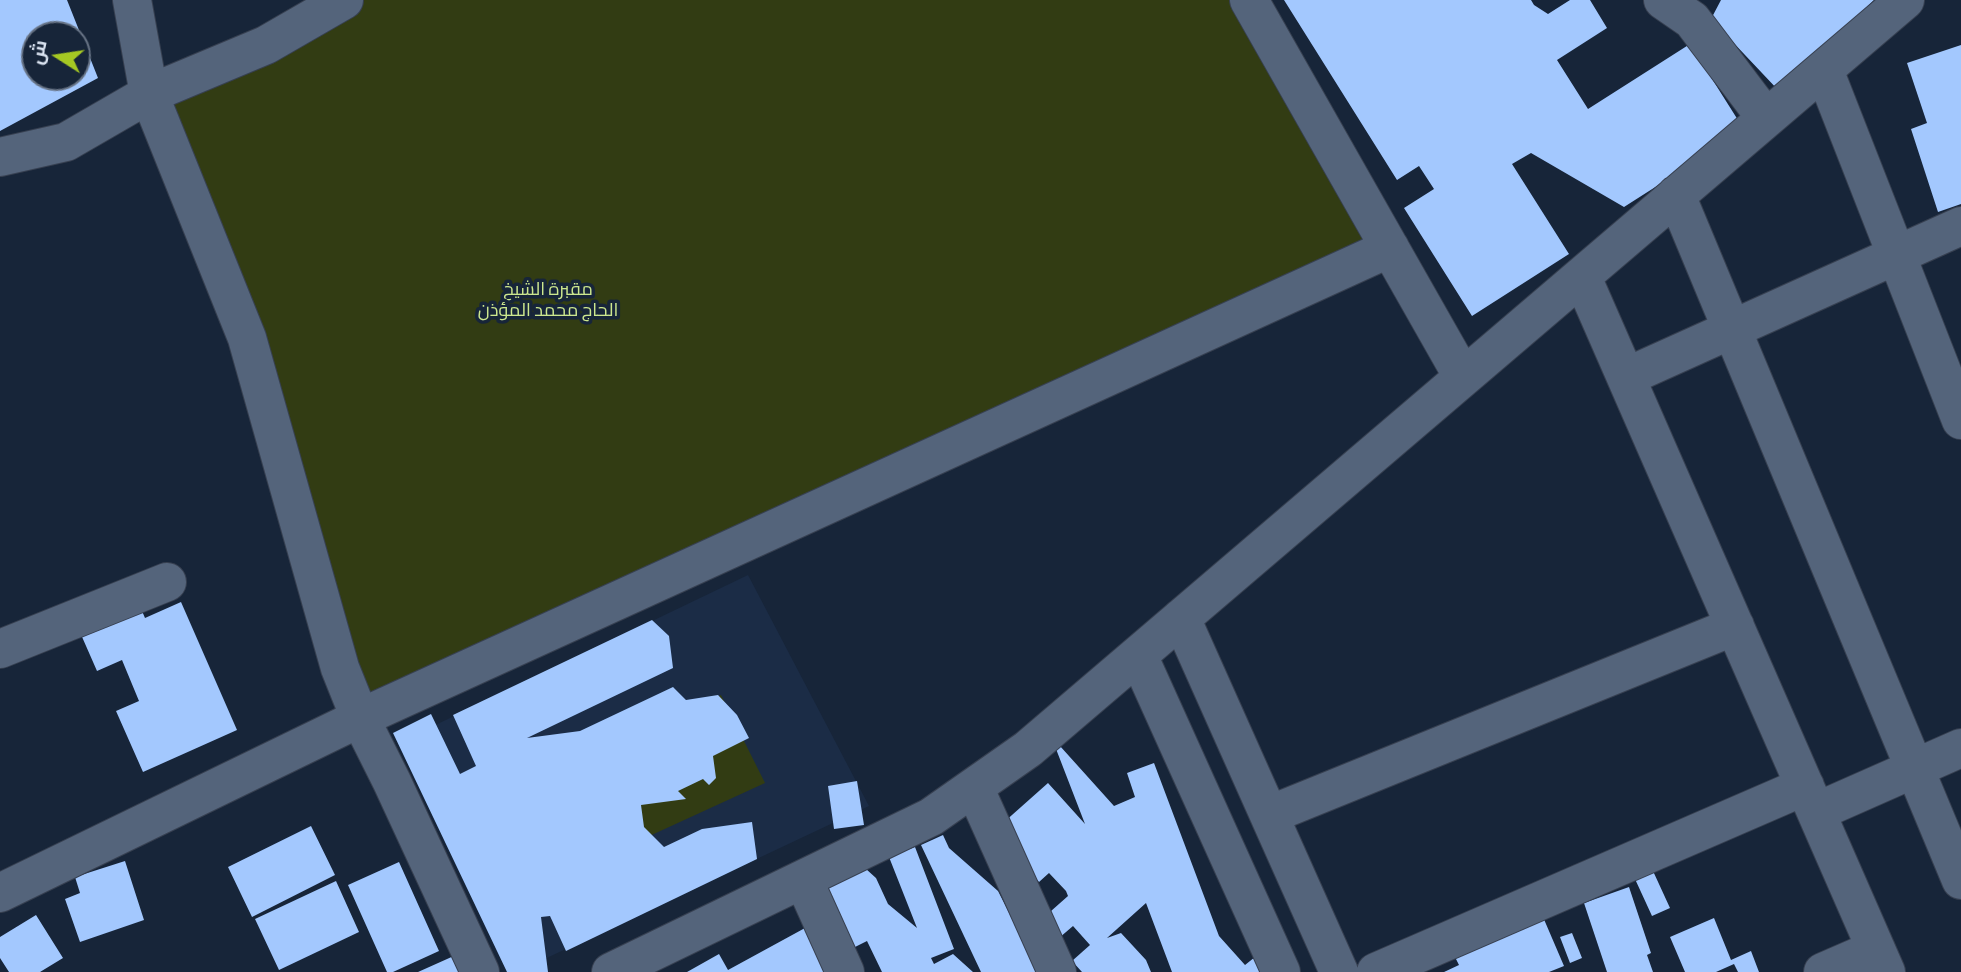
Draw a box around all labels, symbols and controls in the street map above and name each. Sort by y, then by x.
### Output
north arrow [21,21,91,91]
text: ش [23,38,51,66]
park label: مقبرة الشيخ الحاج محمد المؤذن [478,278,618,320]

